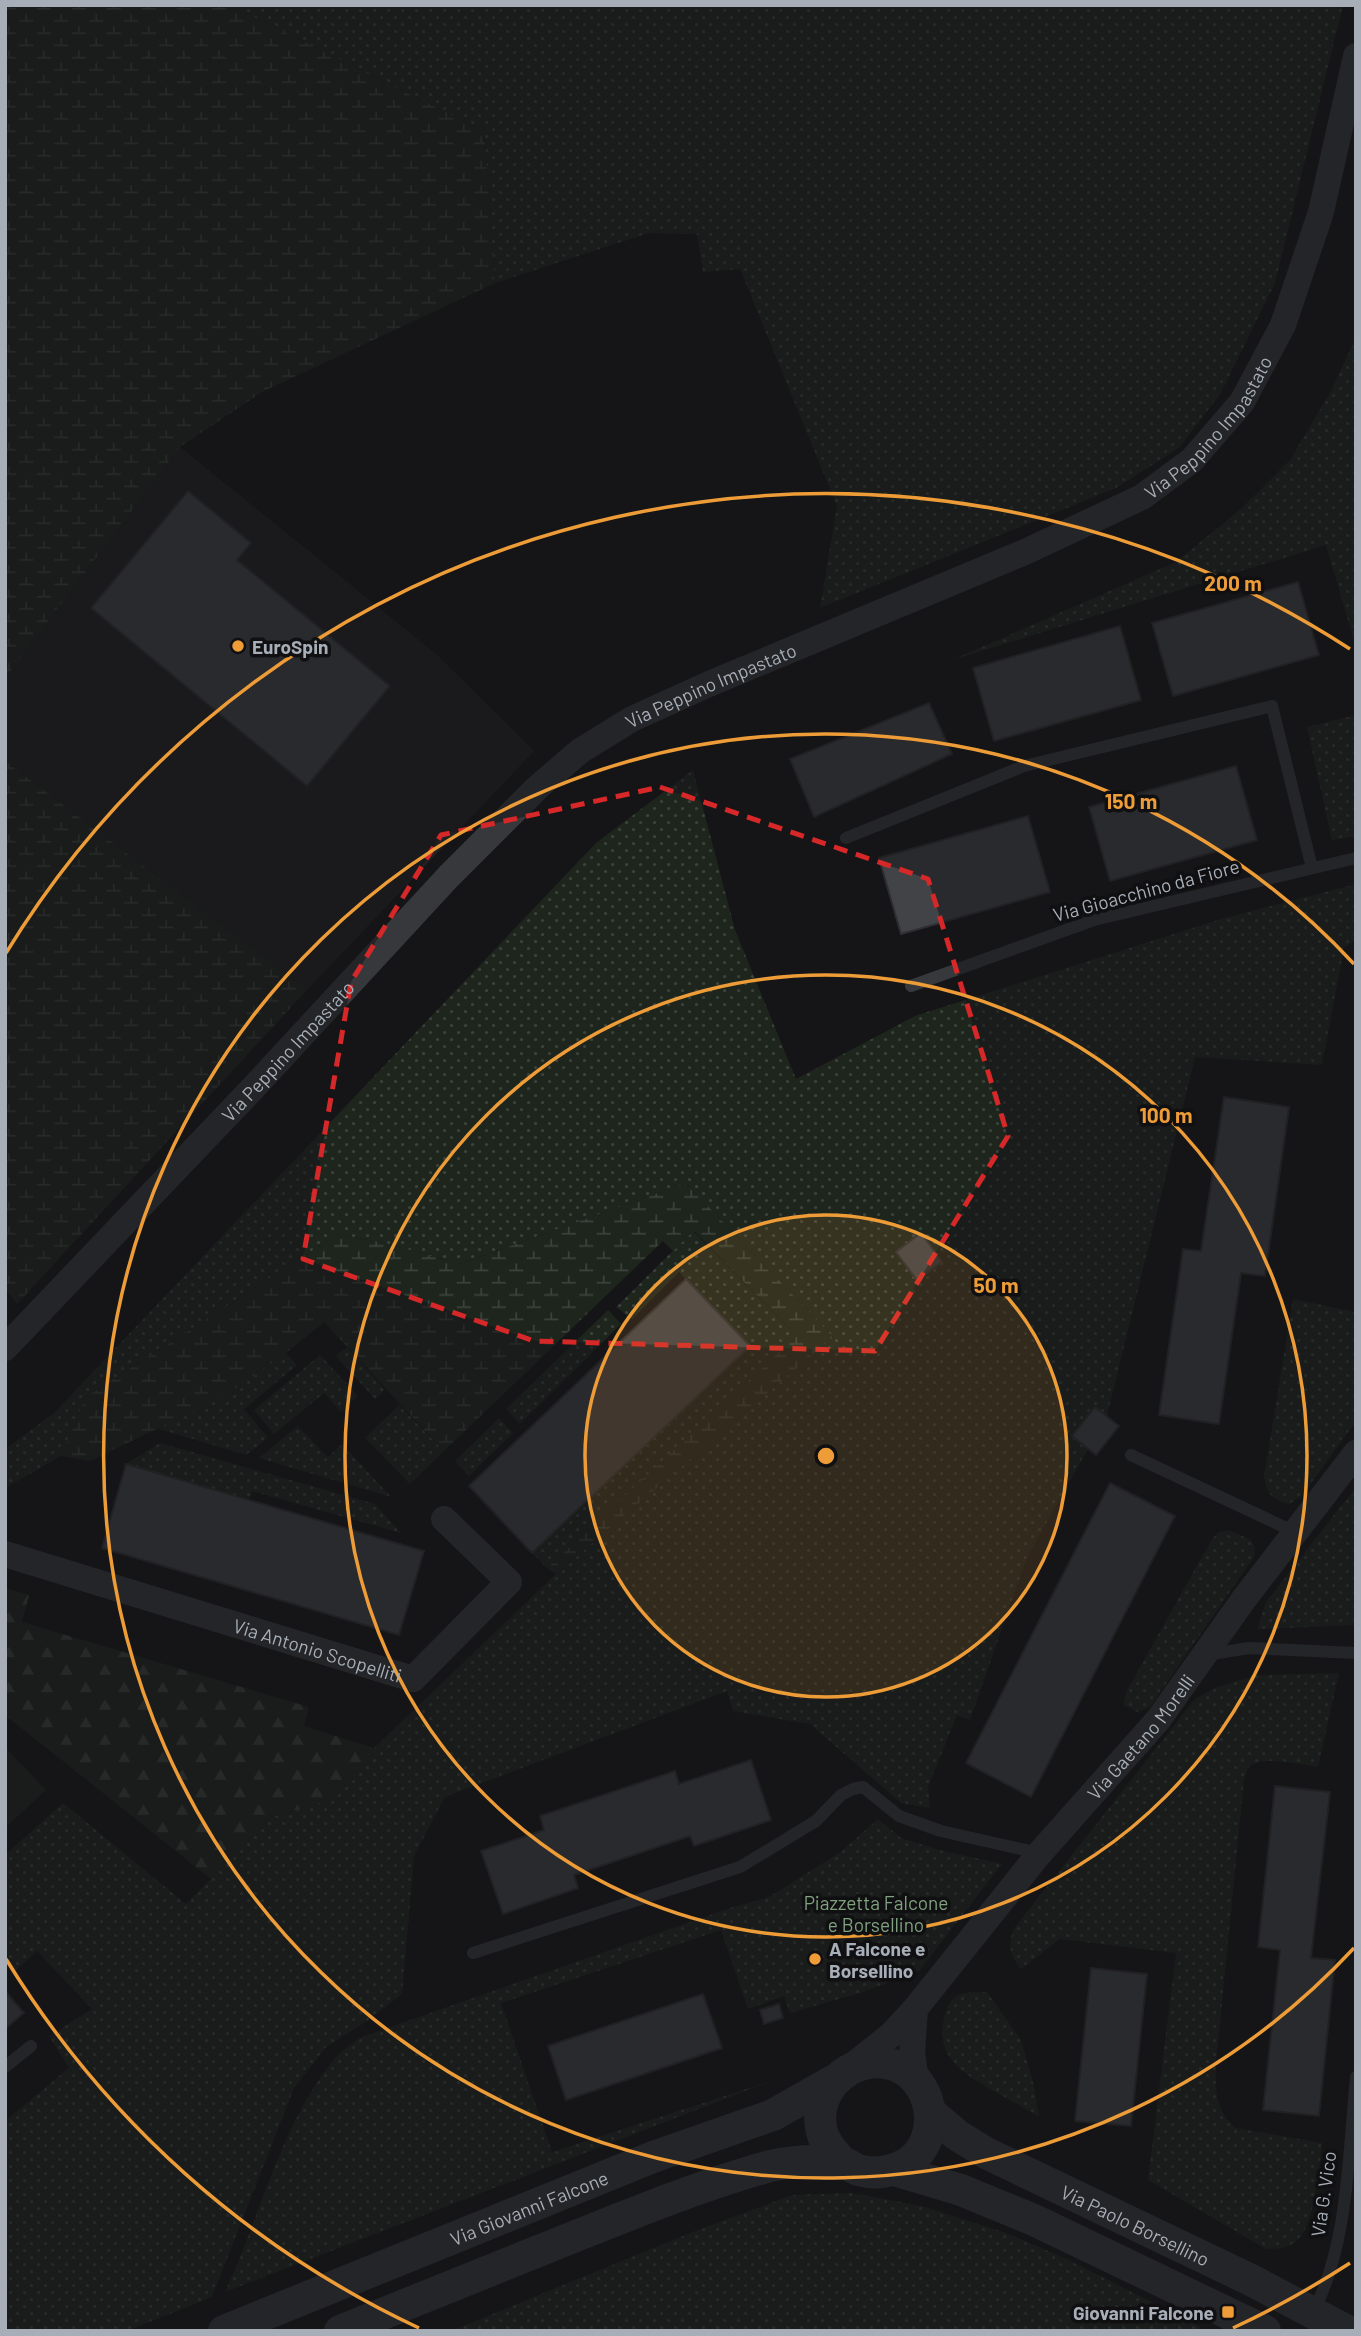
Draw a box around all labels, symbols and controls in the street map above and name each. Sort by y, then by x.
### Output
street label: Via Peppino Impastato [1139,352,1276,503]
text: 200 m [1204,570,1262,595]
place label: EuroSpin [252,635,328,658]
street label: Via Peppino Impastato [620,637,800,732]
marker: EuroSpin [230,638,246,654]
text: 150 m [1105,788,1157,813]
street label: Via Gioacchino da Fiore [1050,854,1242,926]
street label: Via Peppino Impastato [216,975,358,1126]
text: 100 m [1139,1102,1193,1127]
text: 50 m [973,1272,1019,1297]
centre of rings [814,1444,838,1468]
street label: Via Antonio Scopelliti [231,1613,405,1686]
street label: Via Gaetano Morelli [1082,1669,1199,1804]
park label: Piazzetta Falcone e Borsellino [804,1891,948,1936]
place label: A Falcone e Borsellino [829,1937,925,1982]
marker: A Falcone e Borsellino [807,1951,823,1967]
street label: Via G. Vico [1306,2150,1340,2238]
street label: Via Giovanni Falcone [446,2165,611,2250]
street label: Via Paolo Borsellino [1058,2179,1213,2270]
place label: Giovanni Falcone [1073,2301,1214,2324]
marker: Giovanni Falcone [1220,2304,1236,2320]

